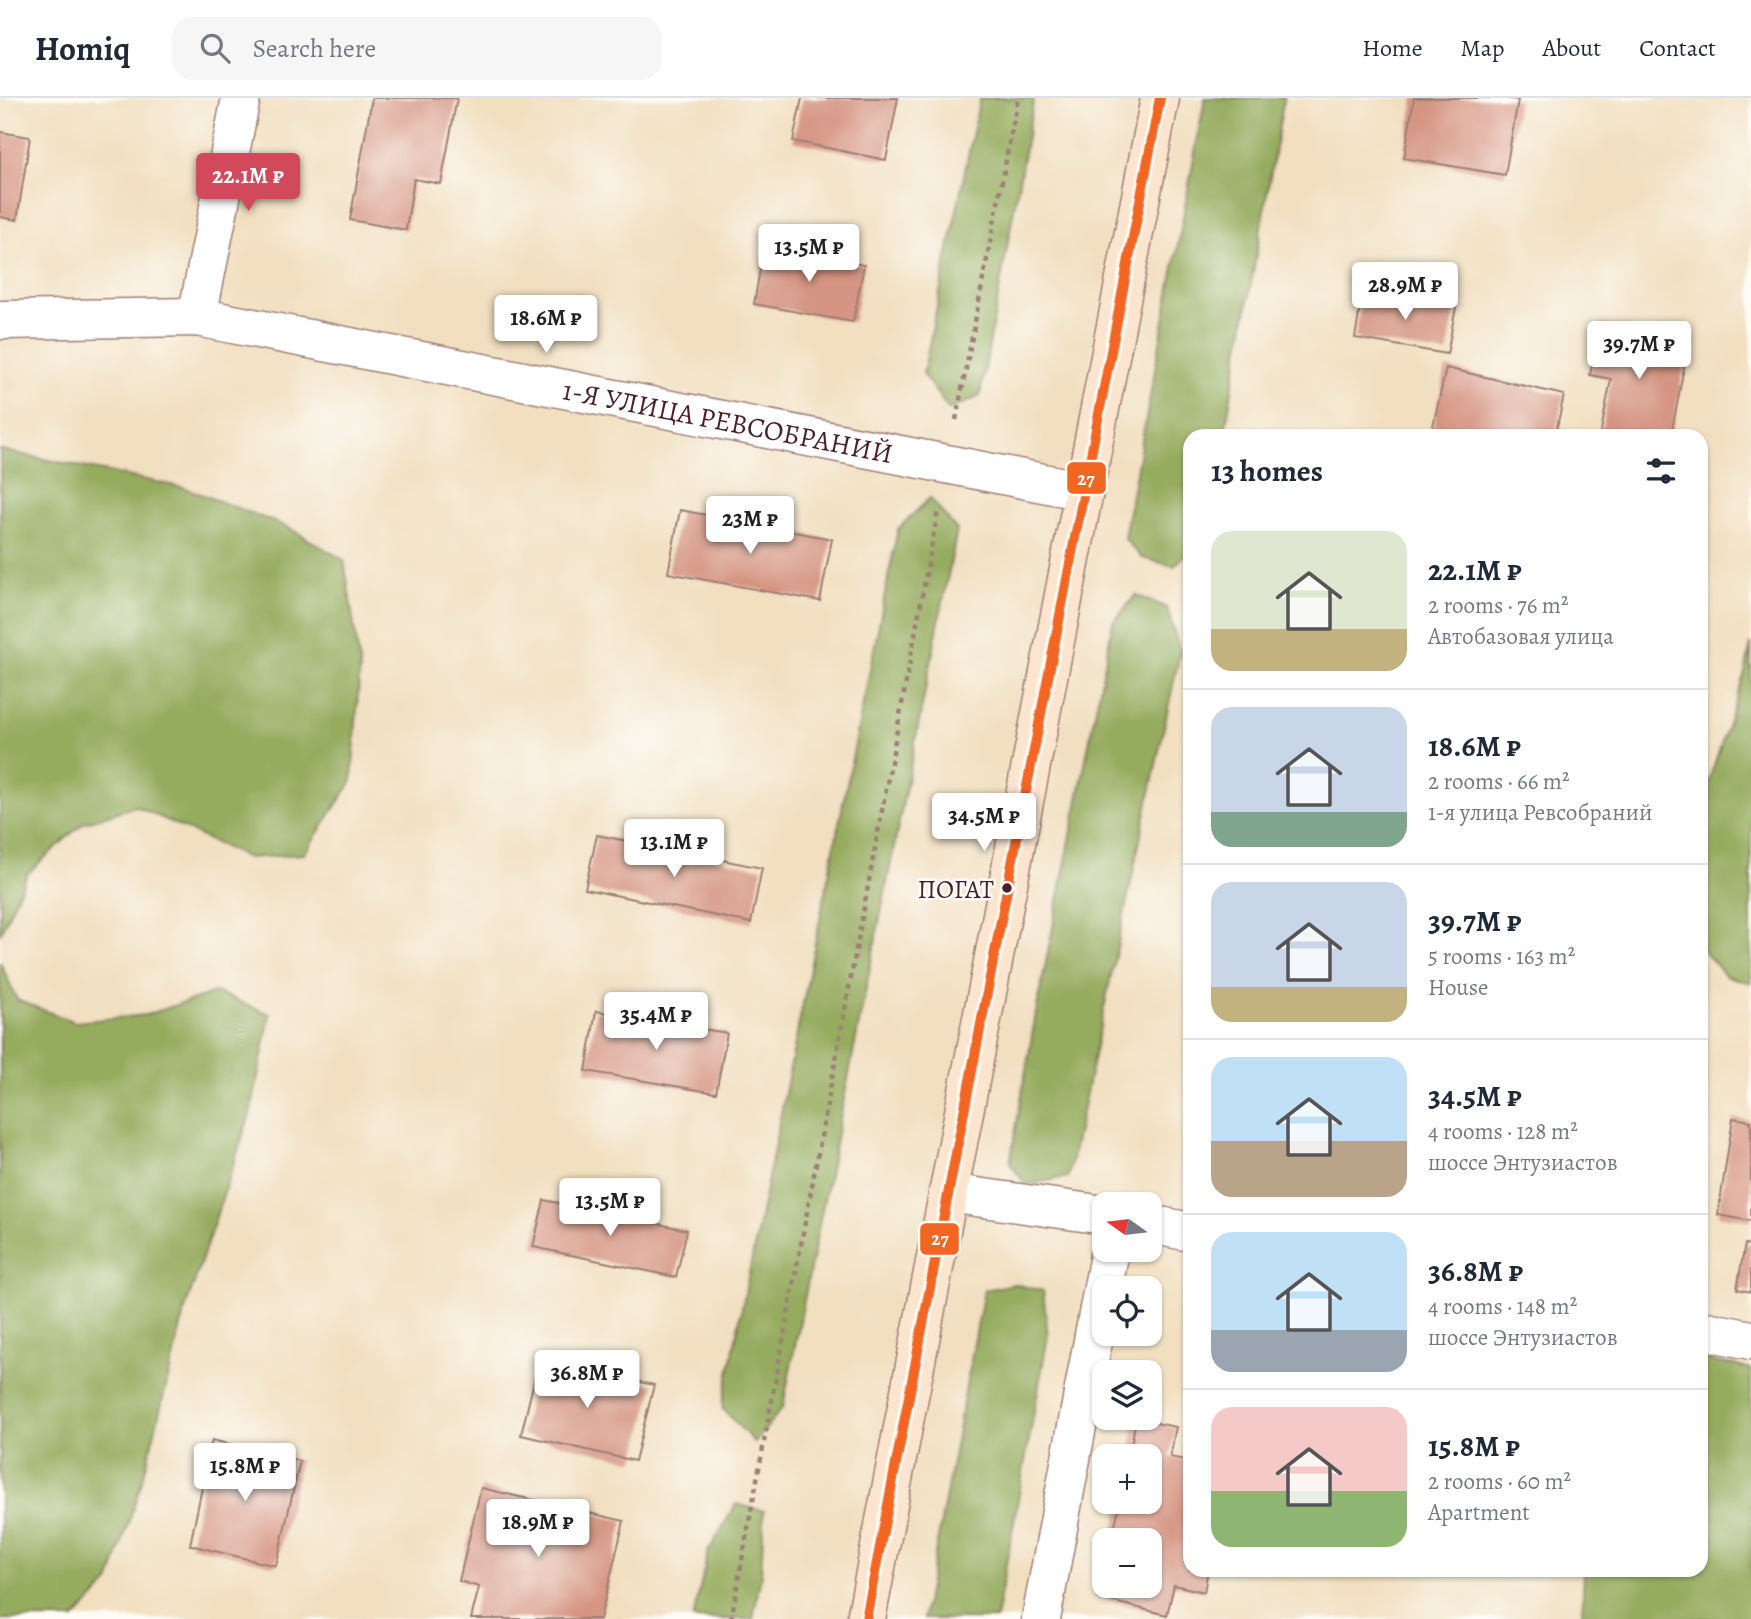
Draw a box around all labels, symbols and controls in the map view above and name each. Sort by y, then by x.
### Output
search box [172,17,662,80]
text: Homiq [35,26,130,71]
icon: search [196,29,234,67]
text: Search here [252,31,376,66]
text: Home [1362,32,1423,64]
text: Map [1461,32,1505,64]
text: About [1543,32,1601,64]
text: Contact [1639,32,1716,64]
pin: 22.1M ₽ [183,153,313,213]
text: 22.1M ₽ [212,160,284,191]
pin: 13.5M ₽ [744,225,874,284]
text: 13.5M ₽ [774,231,844,262]
pin: 28.9M ₽ [1340,262,1470,322]
text: 28.9M ₽ [1368,269,1442,300]
pin: 18.6M ₽ [481,296,611,355]
text: 18.6M ₽ [510,302,582,333]
pin: 39.7M ₽ [1574,322,1704,381]
text: 39.7M ₽ [1603,328,1675,359]
street label: 1-Я УЛИЦА РЕВСОБРАНИЙ [559,371,896,473]
text: 13 homes [1211,451,1323,491]
icon: filters [1642,452,1680,490]
line badge: 27 [1066,461,1107,495]
text: 27 [1077,466,1096,492]
pin: 23M ₽ [701,496,799,556]
text: 23M ₽ [722,503,778,534]
text: 22.1M ₽ [1428,550,1522,590]
icon: home [1267,559,1351,643]
text: 2 rooms · 76 m² [1428,590,1569,621]
text: Автобазовая улица [1428,621,1614,652]
text: 18.6M ₽ [1428,726,1521,766]
icon: home [1267,735,1351,819]
text: 2 rooms · 66 m² [1428,766,1570,797]
pin: 34.5M ₽ [919,794,1049,853]
text: 1-я улица Ревсобраний [1428,797,1653,828]
text: 34.5M ₽ [948,800,1020,831]
pin: 13.1M ₽ [609,820,739,879]
text: 13.1M ₽ [640,826,708,857]
place label: ПОГАТ [917,872,994,907]
marker: ПОГАТ [1000,881,1014,895]
text: 39.7M ₽ [1428,901,1522,941]
icon: home [1267,910,1351,994]
text: 5 rooms · 163 m² [1428,941,1575,972]
text: House [1428,972,1488,1003]
pin: 35.4M ₽ [591,992,721,1052]
text: 35.4M ₽ [620,999,692,1030]
text: 34.5M ₽ [1428,1076,1522,1116]
icon: home [1267,1085,1351,1169]
text: 4 rooms · 128 m² [1428,1116,1578,1147]
text: шоссе Энтузиастов [1428,1147,1618,1178]
pin: 13.5M ₽ [545,1178,675,1238]
text: 13.5M ₽ [575,1185,645,1216]
north arrow [1092,1192,1162,1262]
map controls [1092,1192,1162,1598]
line badge: 27 [919,1222,960,1256]
text: 27 [931,1226,950,1252]
text: 36.8M ₽ [1428,1251,1523,1291]
icon: home [1267,1260,1351,1344]
button: locate [1092,1276,1162,1346]
text: 4 rooms · 148 m² [1428,1291,1577,1322]
text: шоссе Энтузиастов [1428,1322,1618,1353]
pin: 36.8M ₽ [522,1350,652,1410]
text: 36.8M ₽ [550,1357,624,1388]
button: layers [1092,1360,1162,1430]
text: 15.8M ₽ [1428,1426,1520,1466]
icon: home [1267,1435,1351,1519]
pin: 15.8M ₽ [180,1444,310,1503]
button: + [1092,1444,1162,1514]
text: 15.8M ₽ [210,1450,280,1481]
text: 2 rooms · 60 m² [1428,1466,1571,1497]
text: Apartment [1428,1497,1530,1528]
pin: 18.9M ₽ [473,1500,603,1559]
text: 18.9M ₽ [502,1506,574,1537]
button: − [1092,1528,1162,1598]

